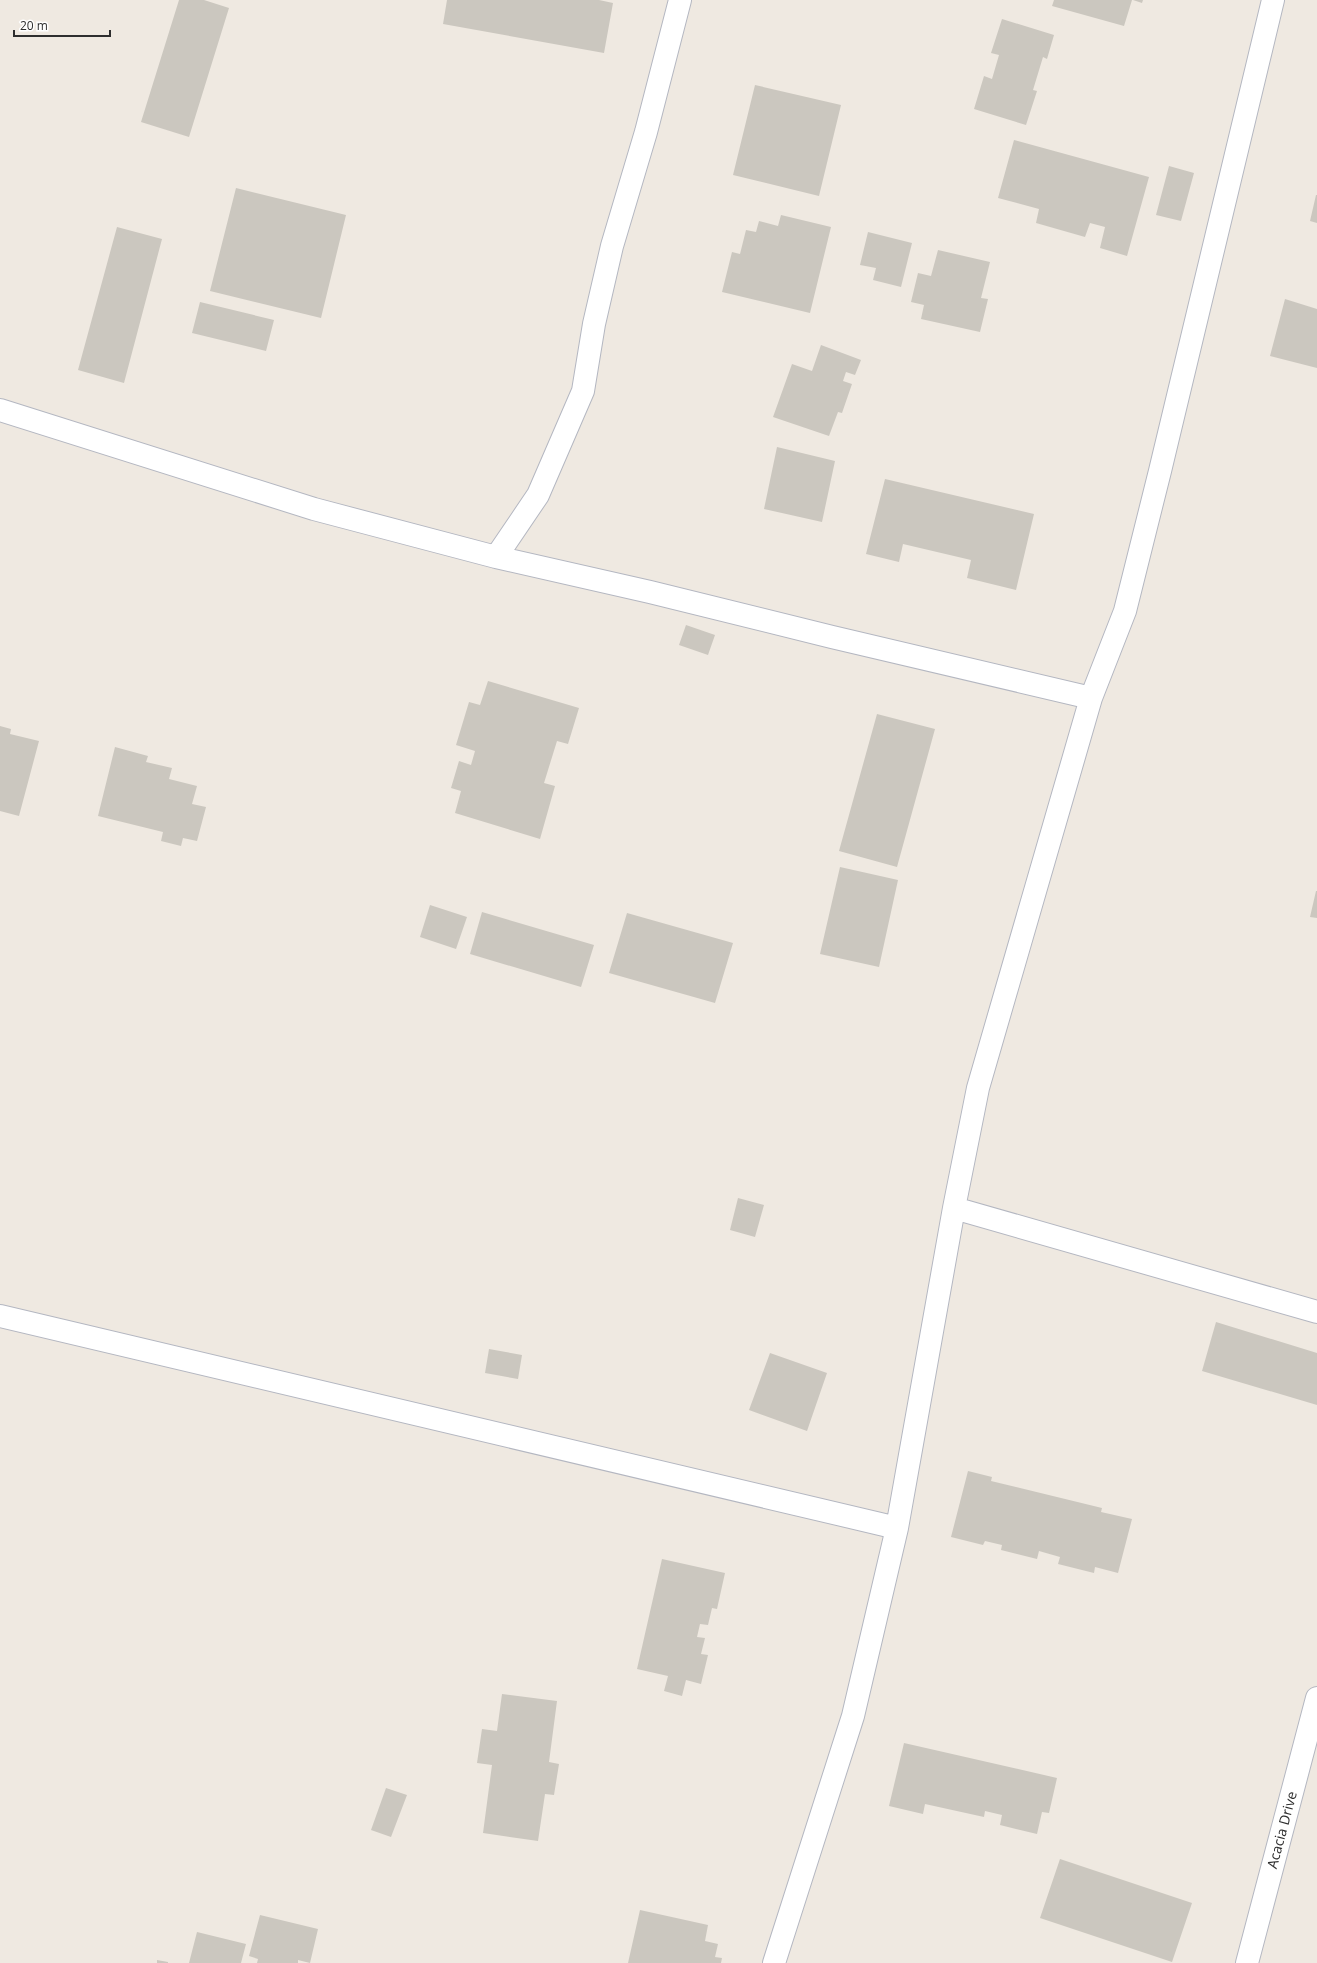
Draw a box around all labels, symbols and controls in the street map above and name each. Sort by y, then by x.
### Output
scale bar [14,12,110,38]
text: 20 m [20,17,48,34]
street label: Acacia Drive [1262,1789,1301,1871]

